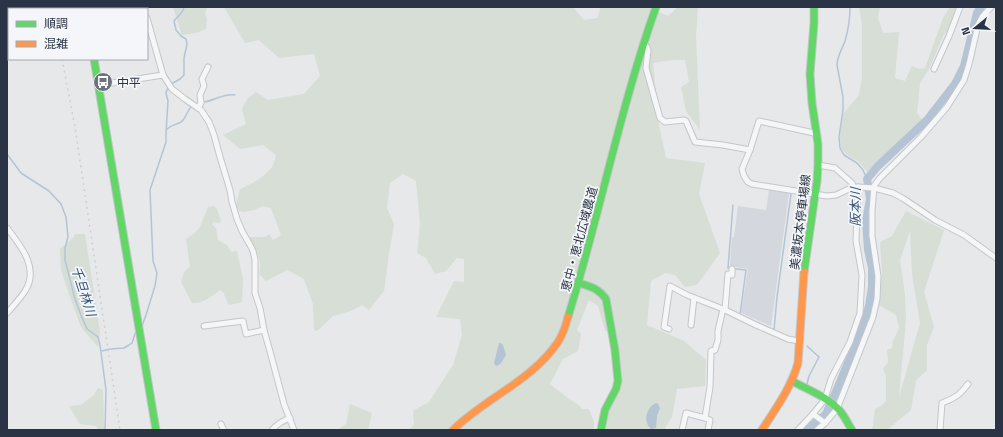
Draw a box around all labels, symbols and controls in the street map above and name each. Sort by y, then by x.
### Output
legend [8,8,148,60]
north arrow [955,8,995,48]
text: 順調 [44,14,68,33]
text: N [957,25,974,37]
text: 混雑 [44,34,68,53]
bus stop icon: 中平 [92,71,114,93]
place label: 中平 [117,73,141,92]
street label: 美濃坂本停車場線 [785,173,815,271]
street label: 恵中・恵北広域農道 [556,184,602,294]
water label: 阪本川 [845,186,865,227]
water label: 千旦林川 [66,263,102,321]

